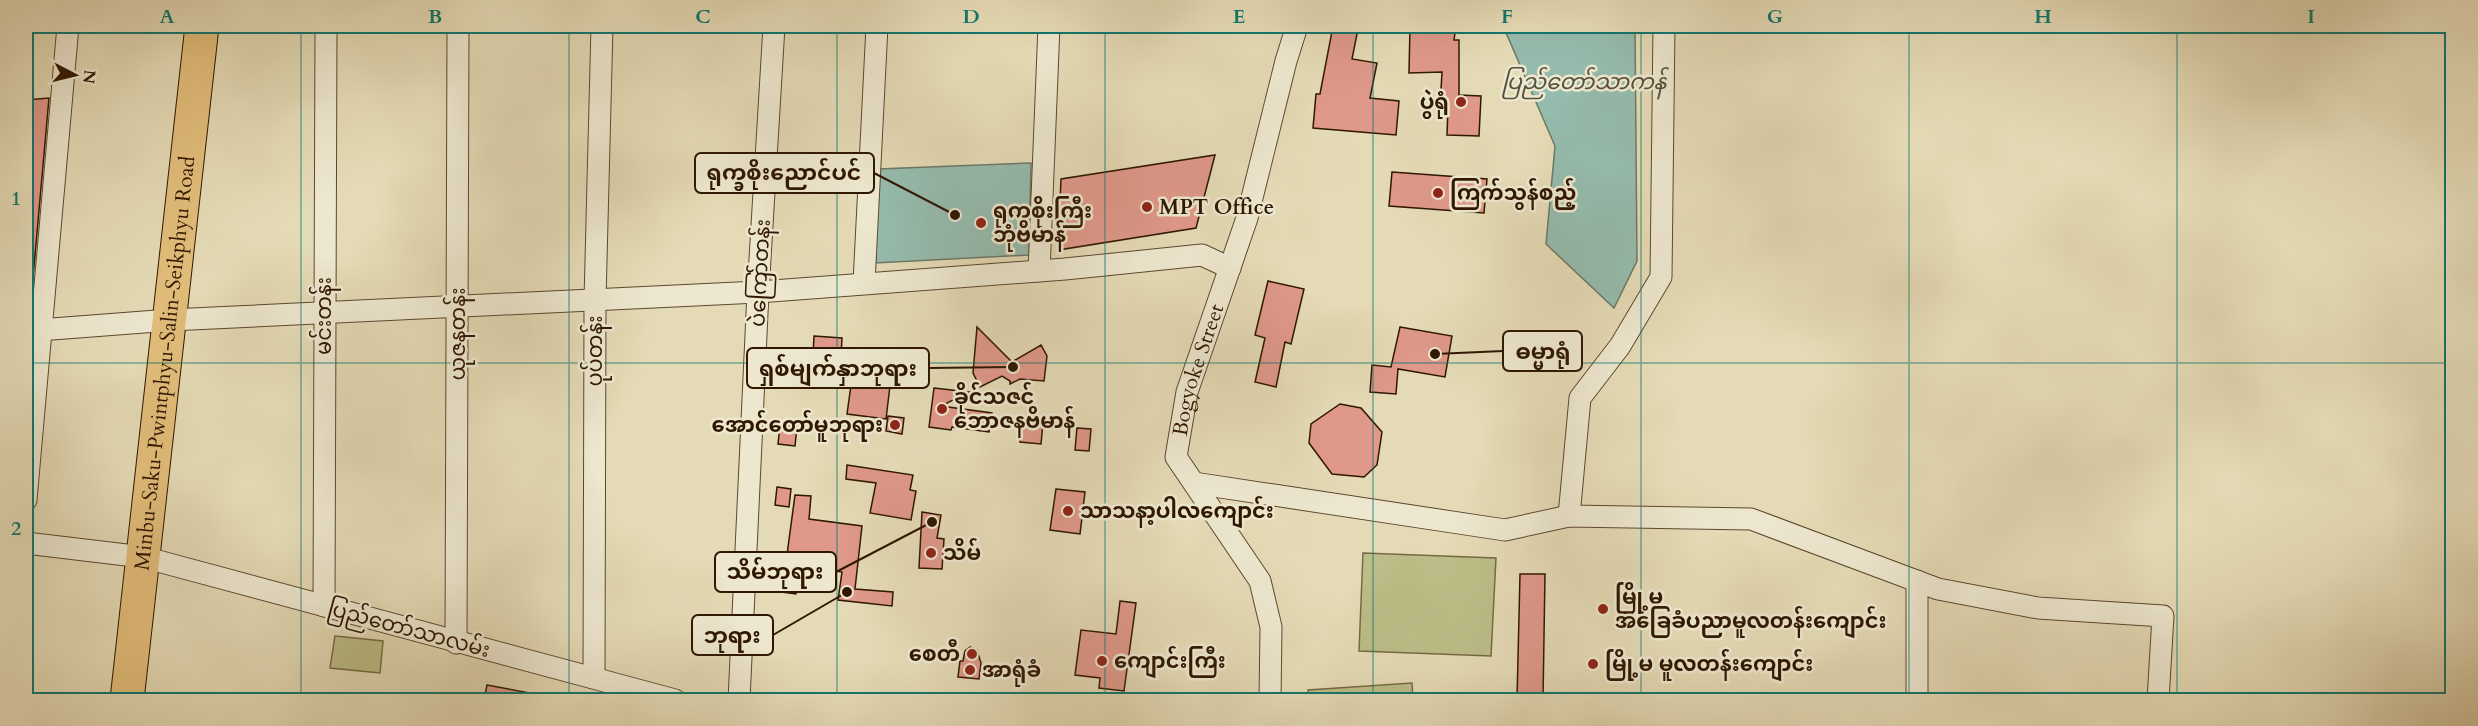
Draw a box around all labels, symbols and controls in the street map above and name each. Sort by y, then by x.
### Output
text: A [159,3,175,30]
text: B [428,3,442,30]
text: C [695,3,711,30]
text: D [962,3,980,30]
text: E [1233,3,1245,30]
text: F [1501,3,1513,30]
text: G [1767,3,1783,30]
text: H [2034,3,2052,30]
text: I [2307,3,2315,30]
north arrow [45,45,105,105]
water label: ပြည်တော်သာကန် [1502,66,1669,100]
text: N [77,68,101,85]
place label: ပွဲရုံ [1420,88,1449,119]
marker: ပွဲရုံ [1454,95,1468,109]
callout: ရုက္ခစိုးညောင်ပင် [695,153,874,193]
street label: Minbu-Saku-Pwintphyu-Salin-Seikphyu Road [128,154,202,572]
text: ရုက္ခစိုးညောင်ပင် [707,157,861,191]
place label: ကြက်သွန်စည့် [1450,177,1576,210]
text: 1 [11,185,21,212]
marker: ကြက်သွန်စည့် [1431,186,1445,200]
place label: MPT Office [1159,193,1274,222]
place label: ရုက္ခစိုးကြီး ဘုံဗိမာန် [993,195,1092,252]
marker: MPT Office [1140,200,1154,214]
marker: ရုက္ခစိုးကြီး ဘုံဗိမာန် [974,216,988,230]
street label: ပဲကြော်တန်း [741,218,780,328]
street label: မင်းတန်း [308,277,341,355]
street label: ယုဇနတန်း [442,288,475,380]
street label: Bogyoke Street [1166,300,1231,438]
street label: ပုပ်တန်း [579,315,612,387]
callout: ဓမ္မာရုံ [1503,331,1582,371]
text: ဓမ္မာရုံ [1515,337,1571,370]
callout: ရှစ်မျက်နှာဘုရား [747,348,929,388]
text: ရှစ်မျက်နှာဘုရား [759,353,917,387]
place label: ခိုင်သဇင် ဘောဇနဗိမာန် [954,381,1076,438]
marker: ခိုင်သဇင် ဘောဇနဗိမာန် [935,402,949,416]
place label: အောင်တော်မူဘုရား [712,409,883,442]
marker: အောင်တော်မူဘုရား [888,418,902,432]
place label: သာသနာ့ပါလကျောင်း [1080,495,1274,529]
marker: သာသနာ့ပါလကျောင်း [1061,504,1075,518]
text: 2 [11,515,21,542]
place label: သိမ် [943,537,981,568]
marker: သိမ် [924,546,938,560]
callout: သိမ်ဘုရား [715,552,836,592]
text: သိမ်ဘုရား [726,556,824,589]
place label: မြို့မ အခြေခံပညာမူလတန်းကျောင်း [1615,581,1887,639]
street label: ပြည်တော်သာလမ်း [324,592,494,667]
marker: မြို့မ အခြေခံပညာမူလတန်းကျောင်း [1596,602,1610,616]
callout: ဘုရား [692,615,773,655]
text: ဘုရား [703,621,761,653]
place label: စေတီ [909,639,960,669]
place label: ကျောင်းကြီး [1114,645,1226,679]
marker: စေတီ [965,647,979,661]
place label: မြို့မ မူလတန်းကျောင်း [1605,648,1813,682]
marker: ကျောင်းကြီး [1095,654,1109,668]
place label: အာရုံခံ [982,656,1041,687]
marker: မြို့မ မူလတန်းကျောင်း [1586,657,1600,671]
marker: အာရုံခံ [963,663,977,677]

